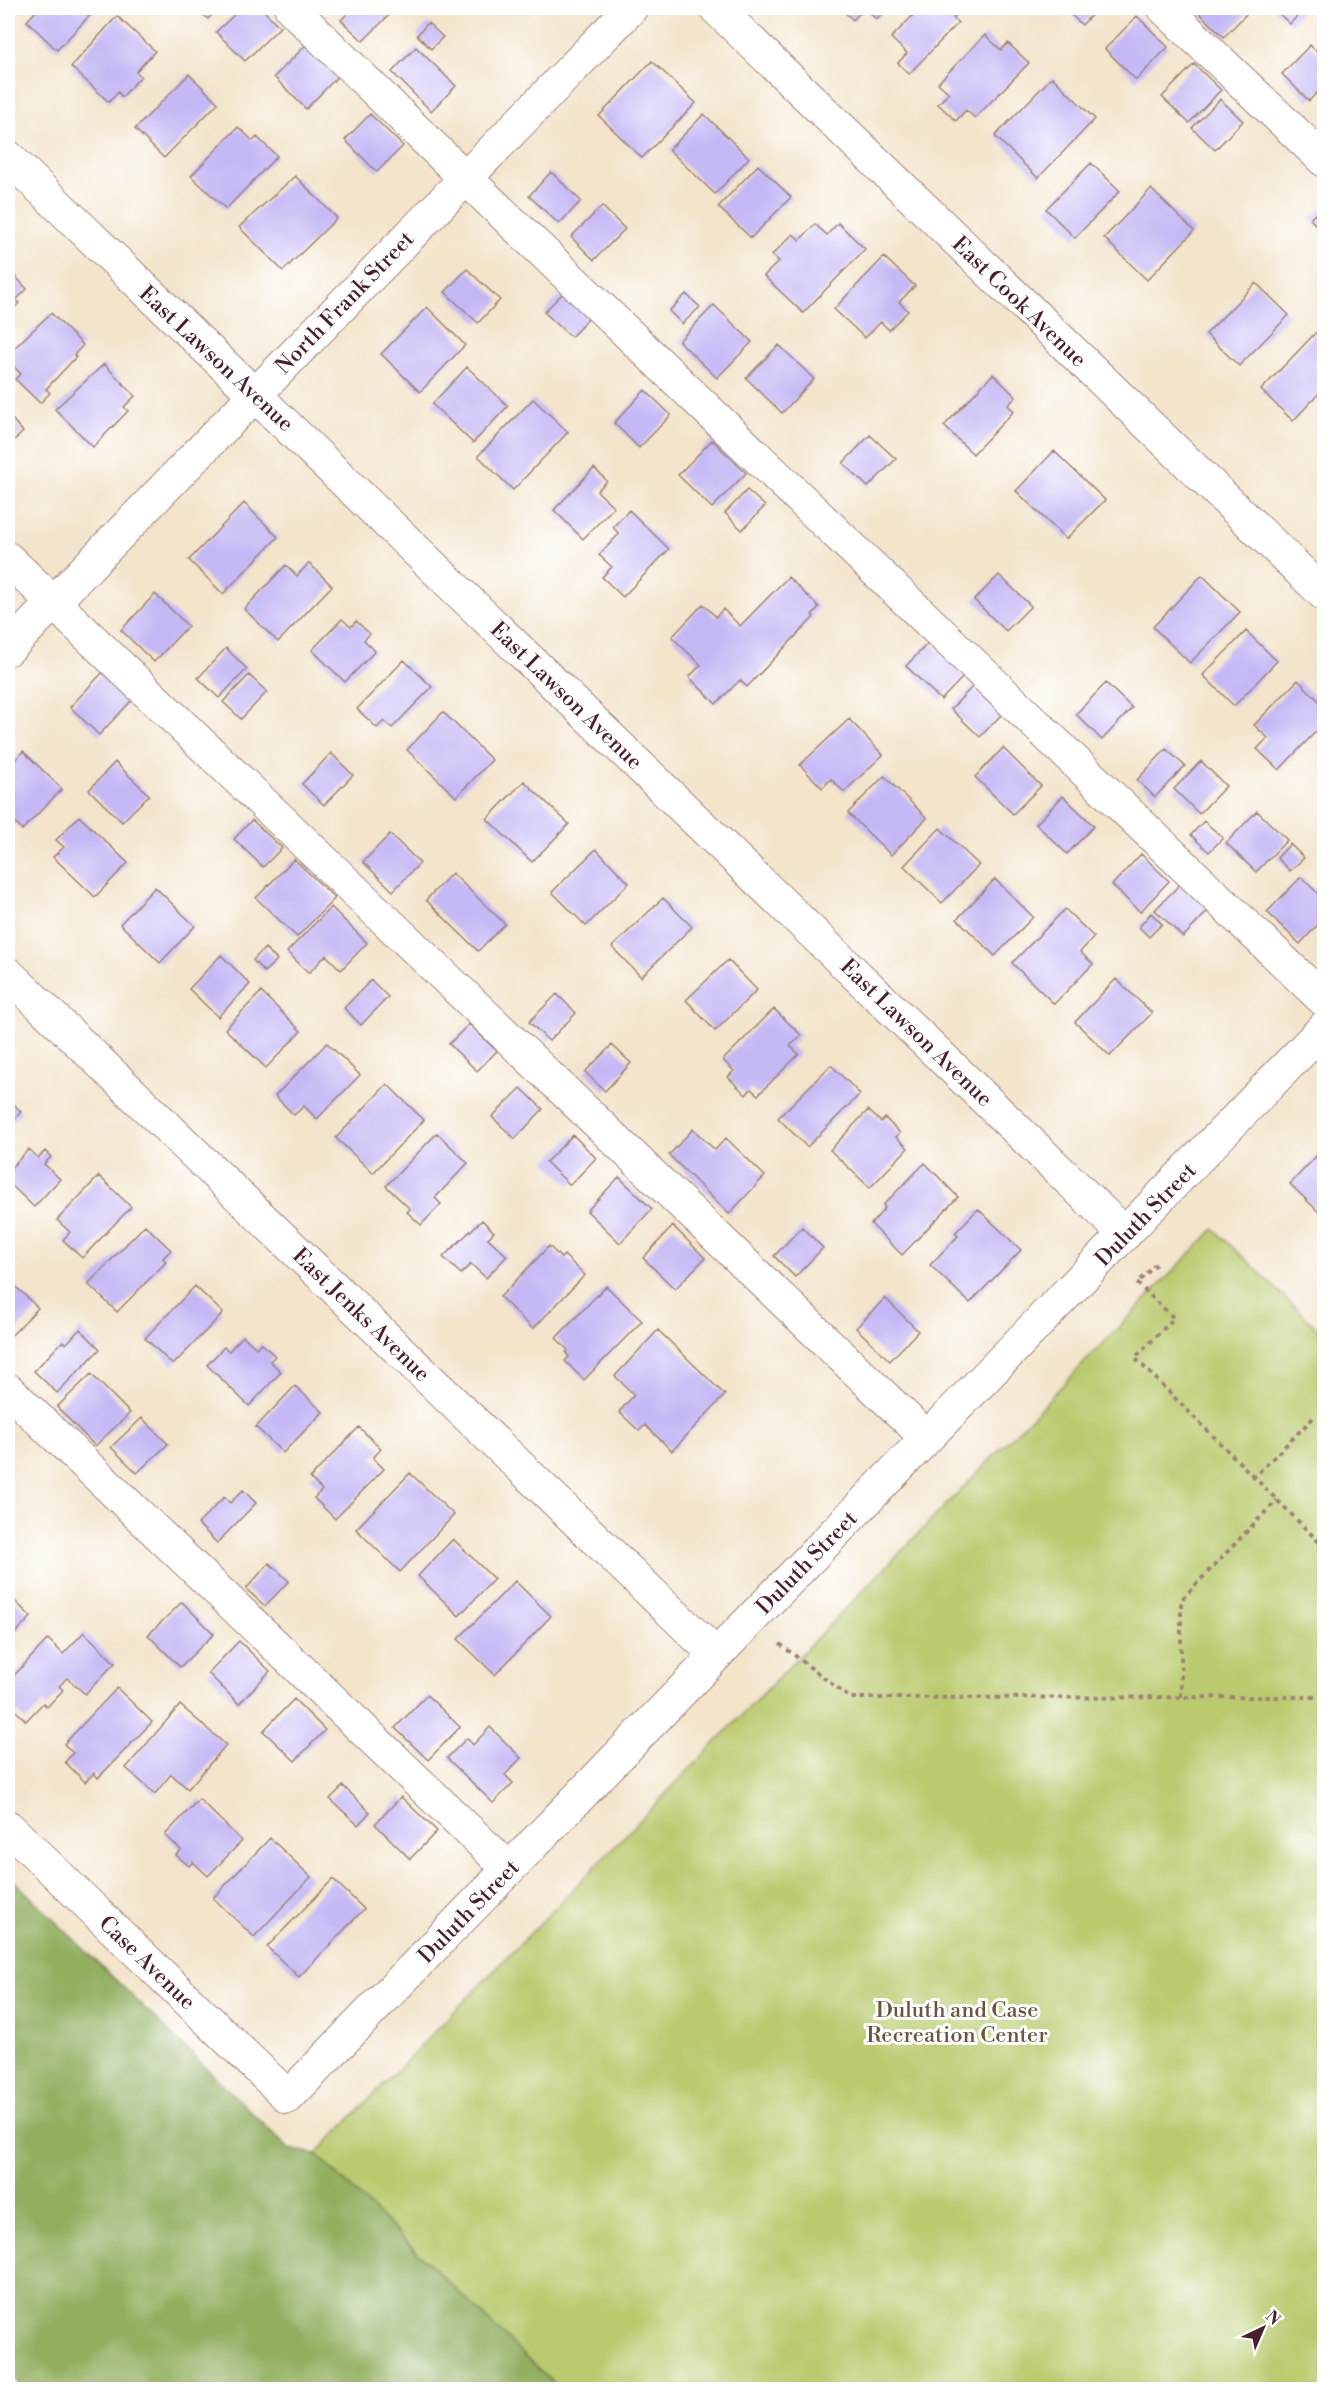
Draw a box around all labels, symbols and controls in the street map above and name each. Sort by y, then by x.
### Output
street label: North Frank Street [270,226,420,380]
street label: East Cook Avenue [946,231,1092,373]
street label: East Lawson Avenue [133,280,299,438]
street label: East Lawson Avenue [484,616,648,776]
street label: East Lawson Avenue [834,953,998,1113]
street label: Duluth Street [1090,1157,1203,1273]
street label: East Jenks Avenue [286,1242,435,1388]
street label: Duluth Street [751,1505,864,1621]
street label: Duluth Street [413,1854,526,1970]
street label: Case Avenue [93,1910,201,2016]
park label: Duluth and Case Recreation Center [866,1997,1048,2049]
north arrow [1233,2298,1293,2358]
text: N [1261,2306,1284,2330]

